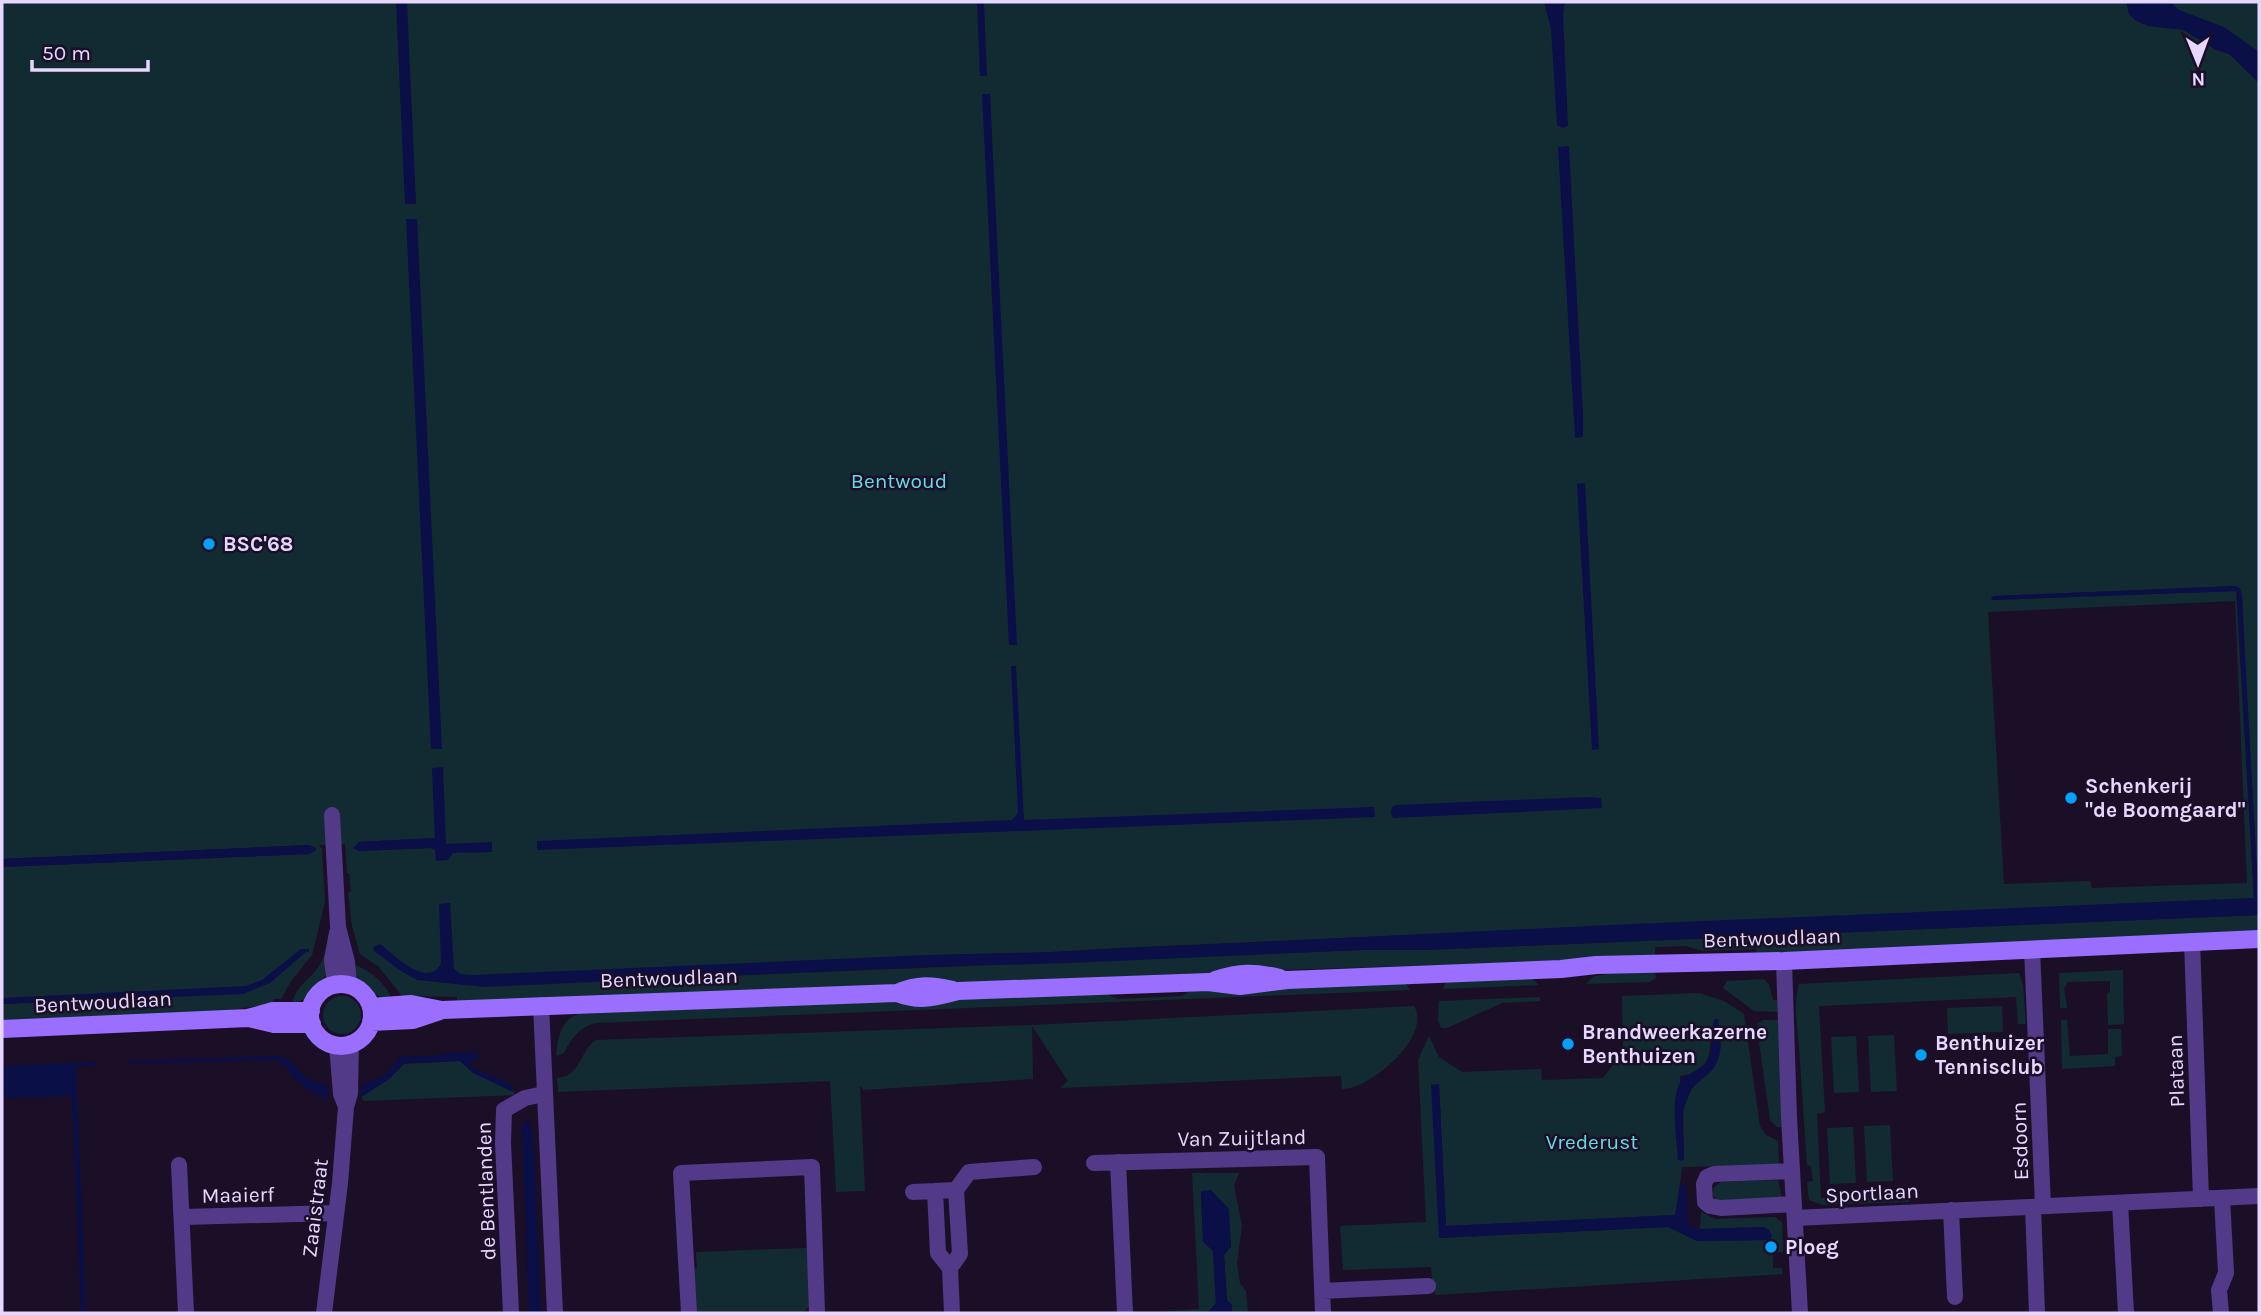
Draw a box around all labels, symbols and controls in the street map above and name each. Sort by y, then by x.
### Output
scale bar [32,28,147,72]
north arrow [2163,28,2233,98]
text: 50 m [42,41,91,65]
text: N [2191,68,2205,90]
park label: Bentwoud [851,469,947,493]
place label: BSC'68 [223,532,293,556]
marker: BSC'68 [201,536,217,552]
place label: Schenkerij "de Boomgaard" [2085,774,2246,822]
marker: Schenkerij "de Boomgaard" [2063,790,2079,806]
street label: Bentwoudlaan [1703,924,1841,952]
street label: Bentwoudlaan [600,964,738,992]
street label: Bentwoudlaan [33,986,173,1018]
place label: Brandweerkazerne Benthuizen [1582,1020,1767,1068]
place label: Benthuizer Tennisclub [1935,1031,2045,1079]
street label: Plataan [2163,1034,2189,1108]
marker: Brandweerkazerne Benthuizen [1560,1036,1576,1052]
marker: Benthuizer Tennisclub [1913,1047,1929,1063]
street label: Esdoorn [2007,1101,2033,1181]
street label: de Bentlanden [472,1121,500,1261]
street label: Van Zuijtland [1177,1125,1307,1151]
park label: Vrederust [1546,1130,1638,1154]
street label: Zaaistraat [297,1157,333,1259]
street label: Sportlaan [1825,1179,1919,1207]
street label: Maaierf [201,1182,275,1208]
place label: Ploeg [1785,1235,1839,1259]
marker: Ploeg [1763,1239,1779,1255]

